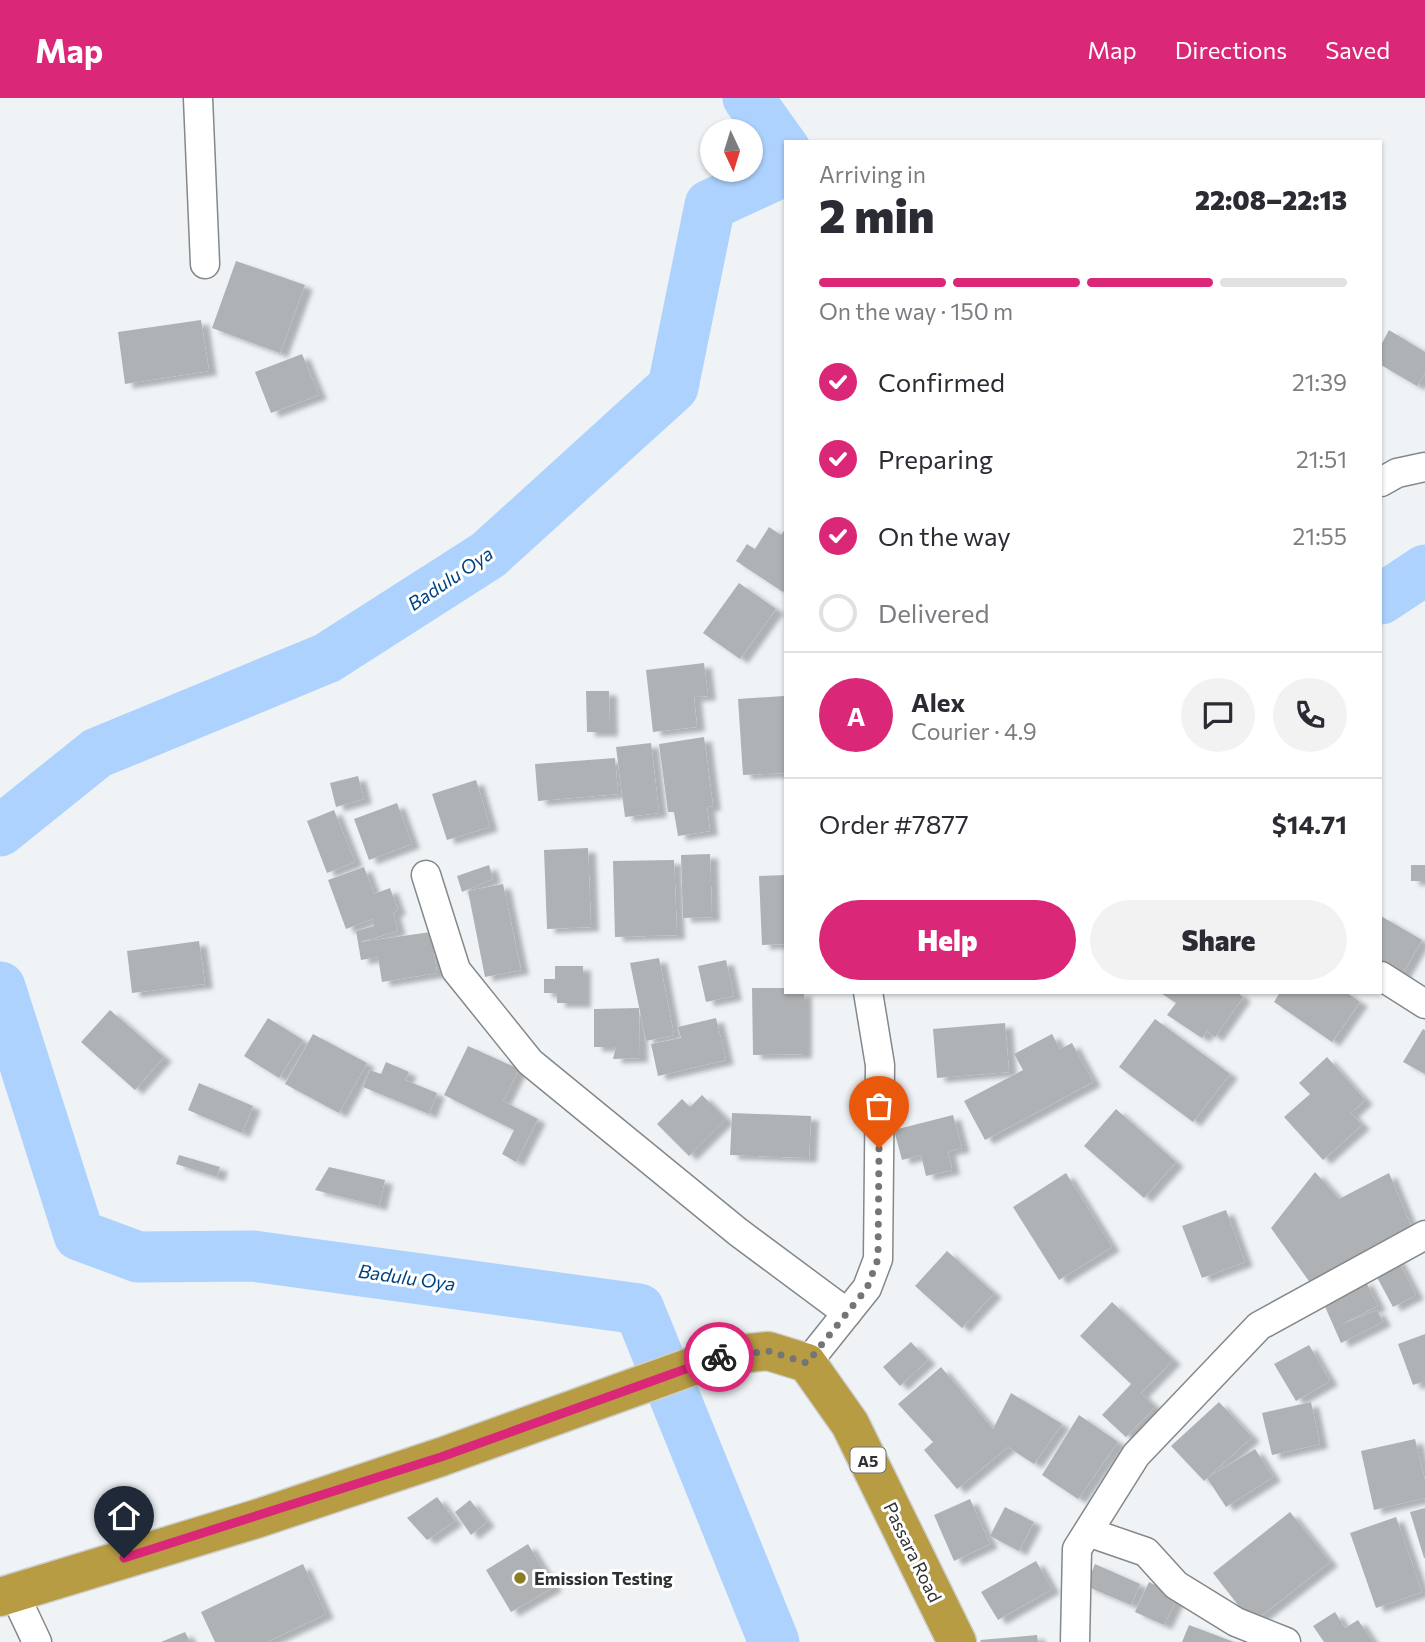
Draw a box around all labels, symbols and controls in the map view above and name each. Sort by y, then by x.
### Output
text: Map [35,29,103,70]
text: Map [1087,35,1137,64]
text: Directions [1175,35,1287,64]
text: Saved [1325,35,1390,64]
north arrow [700,119,763,182]
map controls [700,119,763,182]
text: Arriving in [819,160,926,188]
text: 22:08–22:13 [1195,184,1347,215]
text: 2 min [819,186,935,242]
text: On the way · 150 m [819,297,1013,325]
icon: check [819,363,857,401]
text: Confirmed [878,366,1005,397]
text: 21:39 [1292,368,1347,396]
icon: check [819,440,857,478]
text: Preparing [878,443,993,474]
text: 21:51 [1296,445,1347,473]
icon: check [819,517,857,555]
text: On the way [878,520,1011,551]
text: 21:55 [1293,522,1347,550]
water label: Badulu Oya [403,541,497,615]
text: Delivered [878,597,989,628]
button: chat [1181,678,1255,752]
button: phone [1273,678,1347,752]
text: Alex [911,686,965,717]
text: A [847,700,865,731]
text: Courier · 4.9 [911,717,1037,745]
text: Order #7877 [819,808,969,839]
text: $14.71 [1272,808,1347,839]
button: Help [819,900,1076,980]
button: Share [1090,900,1347,980]
pin [849,1076,909,1148]
icon: bag [860,1087,898,1125]
water label: Badulu Oya [357,1259,457,1295]
courier [684,1322,754,1392]
icon: bike [700,1338,738,1376]
road number: A5 [850,1448,886,1472]
pin [94,1486,154,1558]
icon: home [105,1497,143,1535]
street label: Passara Road [879,1498,947,1606]
place label: Emission Testing [534,1567,673,1589]
marker: Emission Testing [512,1570,528,1586]

